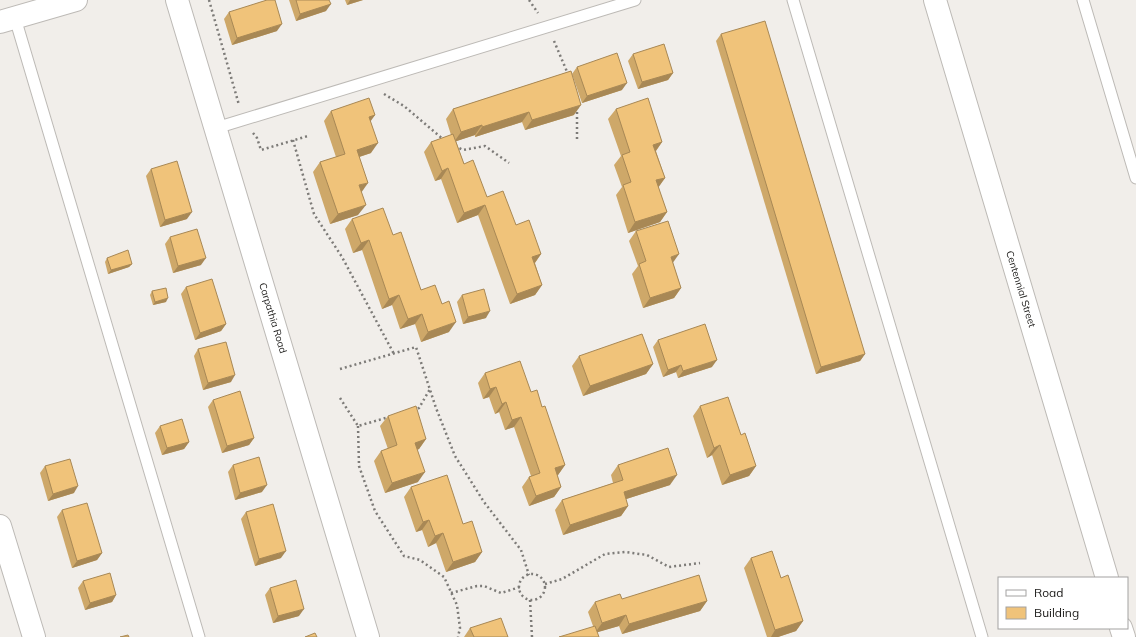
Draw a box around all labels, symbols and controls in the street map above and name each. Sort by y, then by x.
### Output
street label: Centennial Street [1003,249,1039,329]
street label: Carpathia Road [256,281,290,355]
legend [998,577,1128,629]
text: Road [1034,585,1063,600]
text: Building [1034,605,1079,620]

